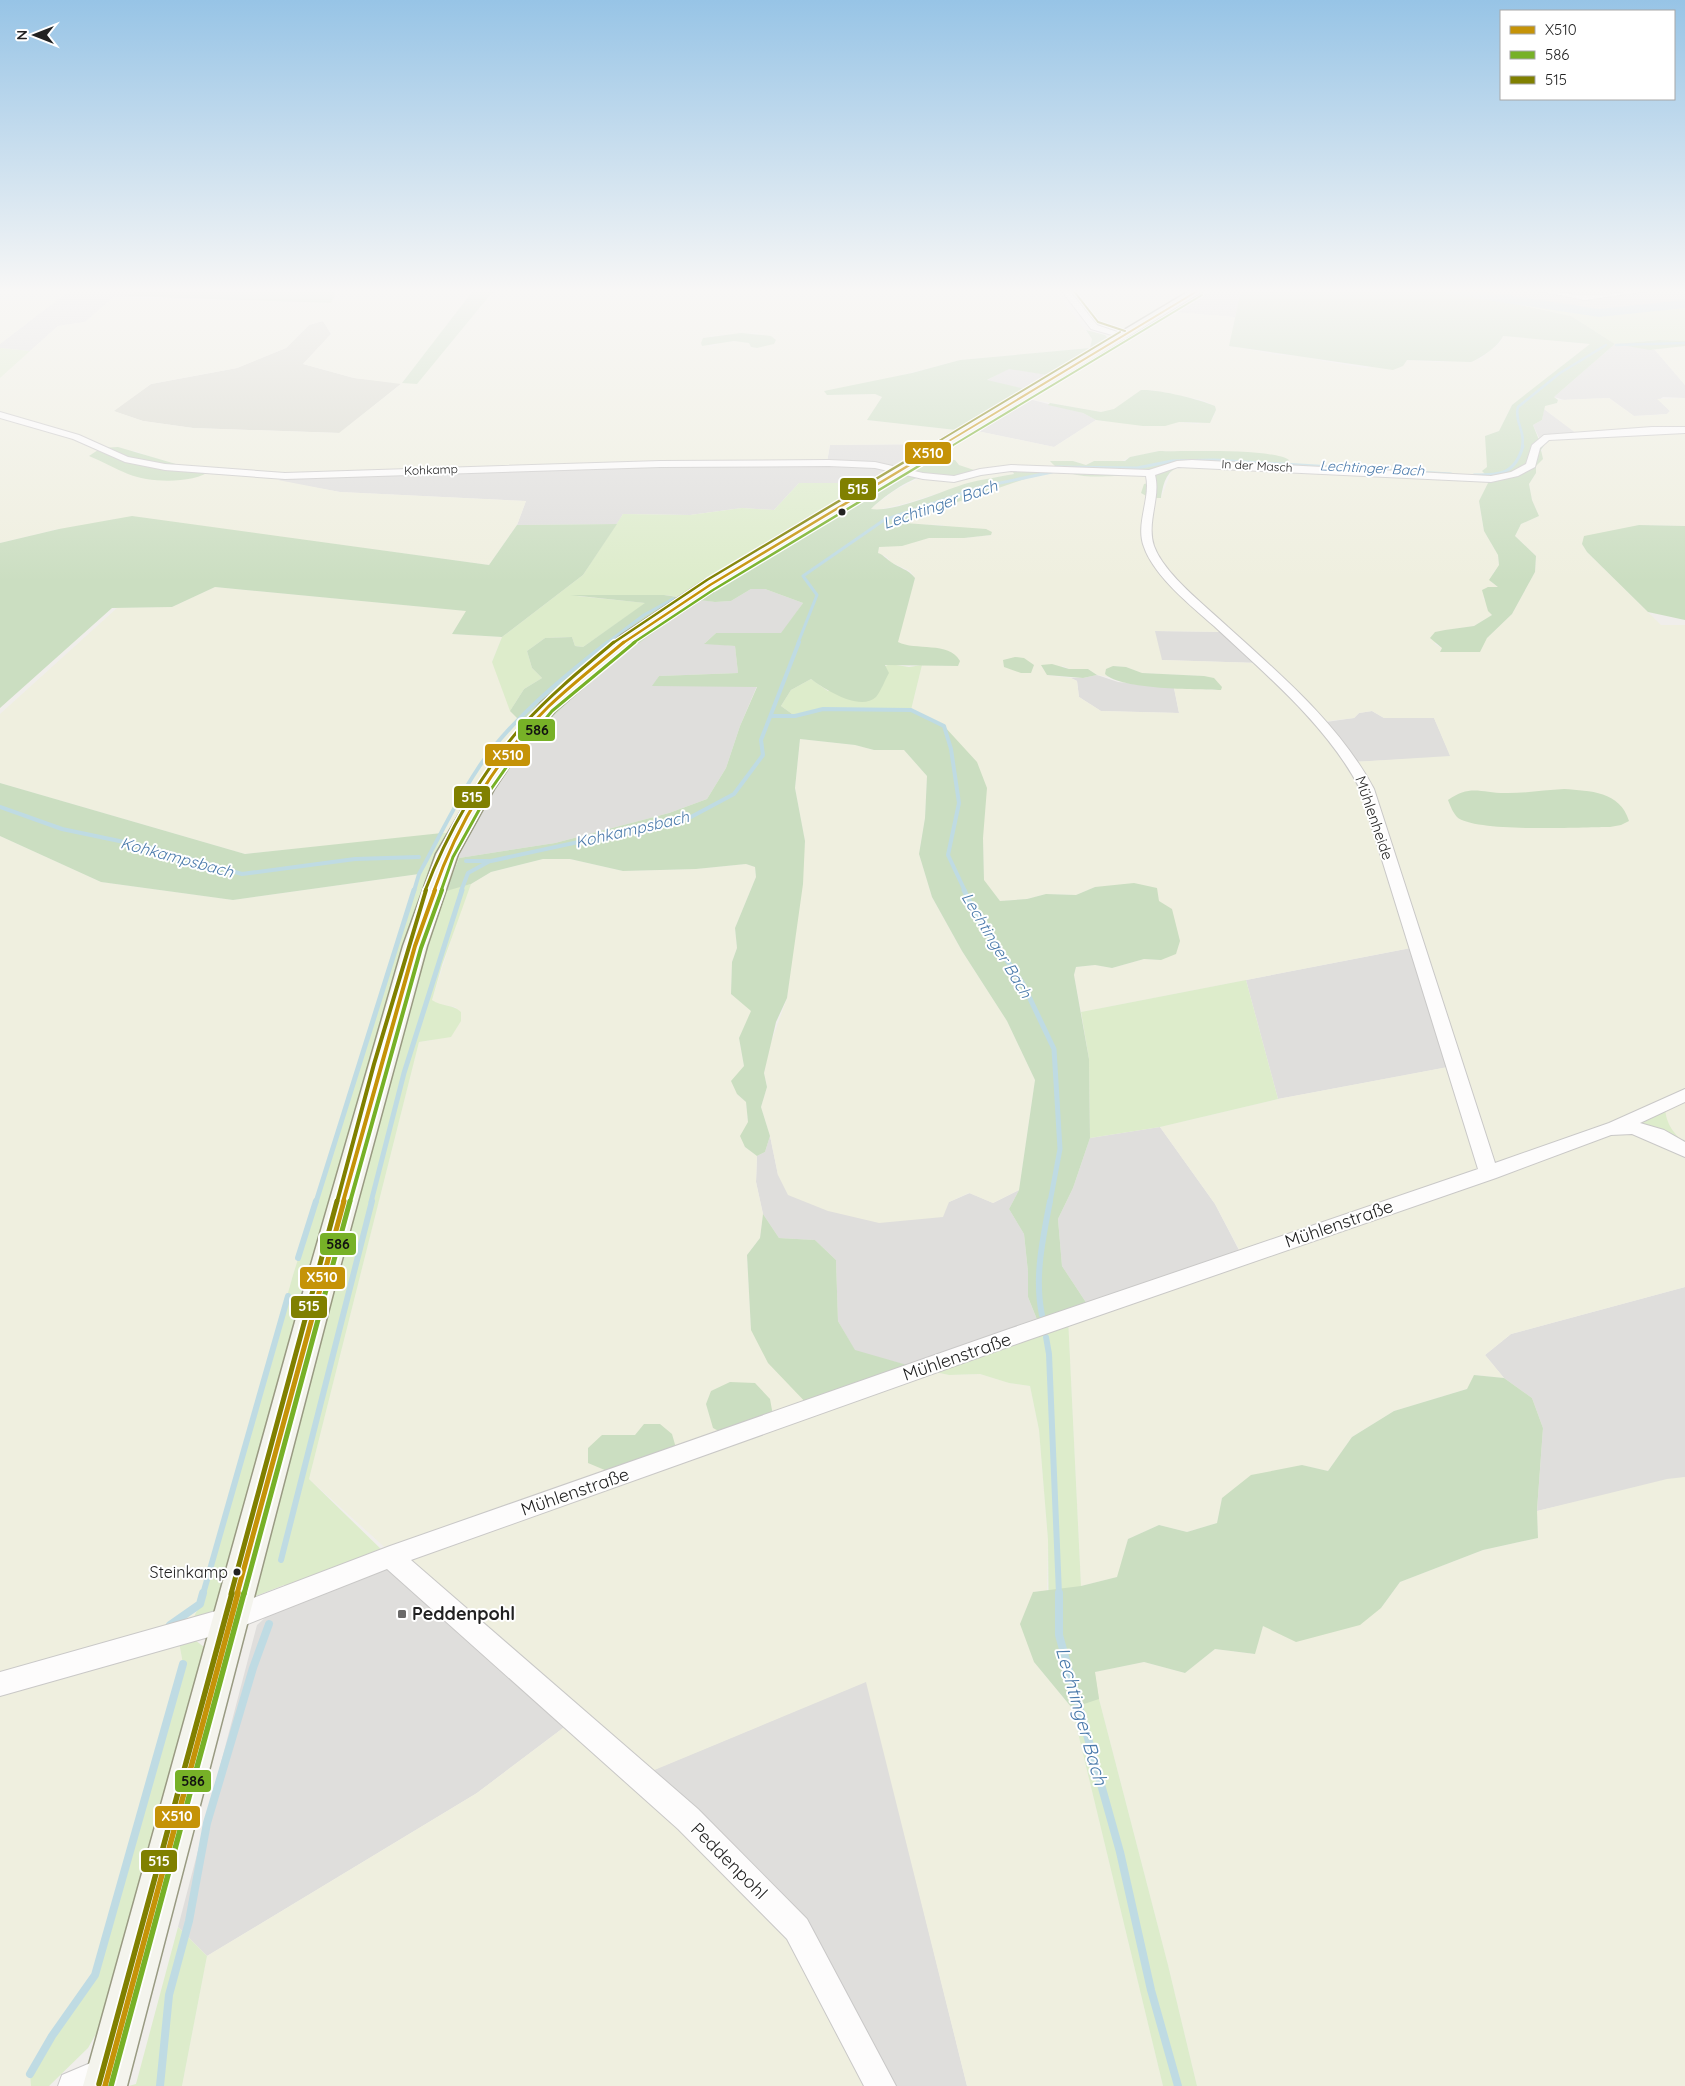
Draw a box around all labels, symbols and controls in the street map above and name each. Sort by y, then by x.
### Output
north arrow [10,10,60,60]
legend [1500,10,1675,100]
text: X510 [1545,20,1577,39]
text: N [13,30,31,40]
text: 586 [1545,45,1569,64]
text: 515 [1545,70,1567,89]
line badge: X510 [904,441,952,465]
text: X510 [912,444,944,462]
street label: In der Masch [1221,456,1293,475]
water label: Lechtinger Bach [1319,456,1426,480]
street label: Kohkamp [404,461,458,478]
water label: Lechtinger Bach [880,475,1001,533]
line badge: 515 [839,477,877,501]
text: 515 [847,480,869,498]
unlabelled marker [837,507,847,517]
line badge: 586 [517,718,556,742]
text: 586 [525,721,549,739]
line badge: X510 [484,743,531,767]
text: X510 [492,746,524,764]
street label: Mühlenheide [1351,773,1398,862]
line badge: 515 [453,785,491,809]
text: 515 [461,788,483,806]
water label: Kohkampsbach [573,806,692,852]
water label: Kohkampsbach [118,832,236,882]
water label: Lechtinger Bach [958,889,1037,1002]
street label: Mühlenstraße [1282,1194,1396,1253]
line badge: 586 [319,1232,357,1256]
text: 586 [326,1235,350,1253]
line badge: X510 [299,1266,346,1290]
text: X510 [306,1268,338,1286]
line badge: 515 [290,1295,328,1319]
text: 515 [298,1297,320,1315]
street label: Mühlenstraße [900,1327,1014,1386]
street label: Mühlenstraße [518,1462,632,1521]
place label: Steinkamp [149,1562,228,1582]
marker: Steinkamp [232,1567,242,1577]
place label: Peddenpohl [412,1602,515,1625]
marker: Peddenpohl [396,1608,408,1620]
water label: Lechtinger Bach [1051,1644,1113,1789]
line badge: 586 [174,1769,212,1793]
text: 586 [181,1772,205,1790]
line badge: X510 [154,1805,201,1829]
text: X510 [161,1807,193,1825]
street label: Peddenpohl [686,1817,773,1904]
line badge: 515 [140,1849,178,1873]
text: 515 [148,1852,170,1870]

